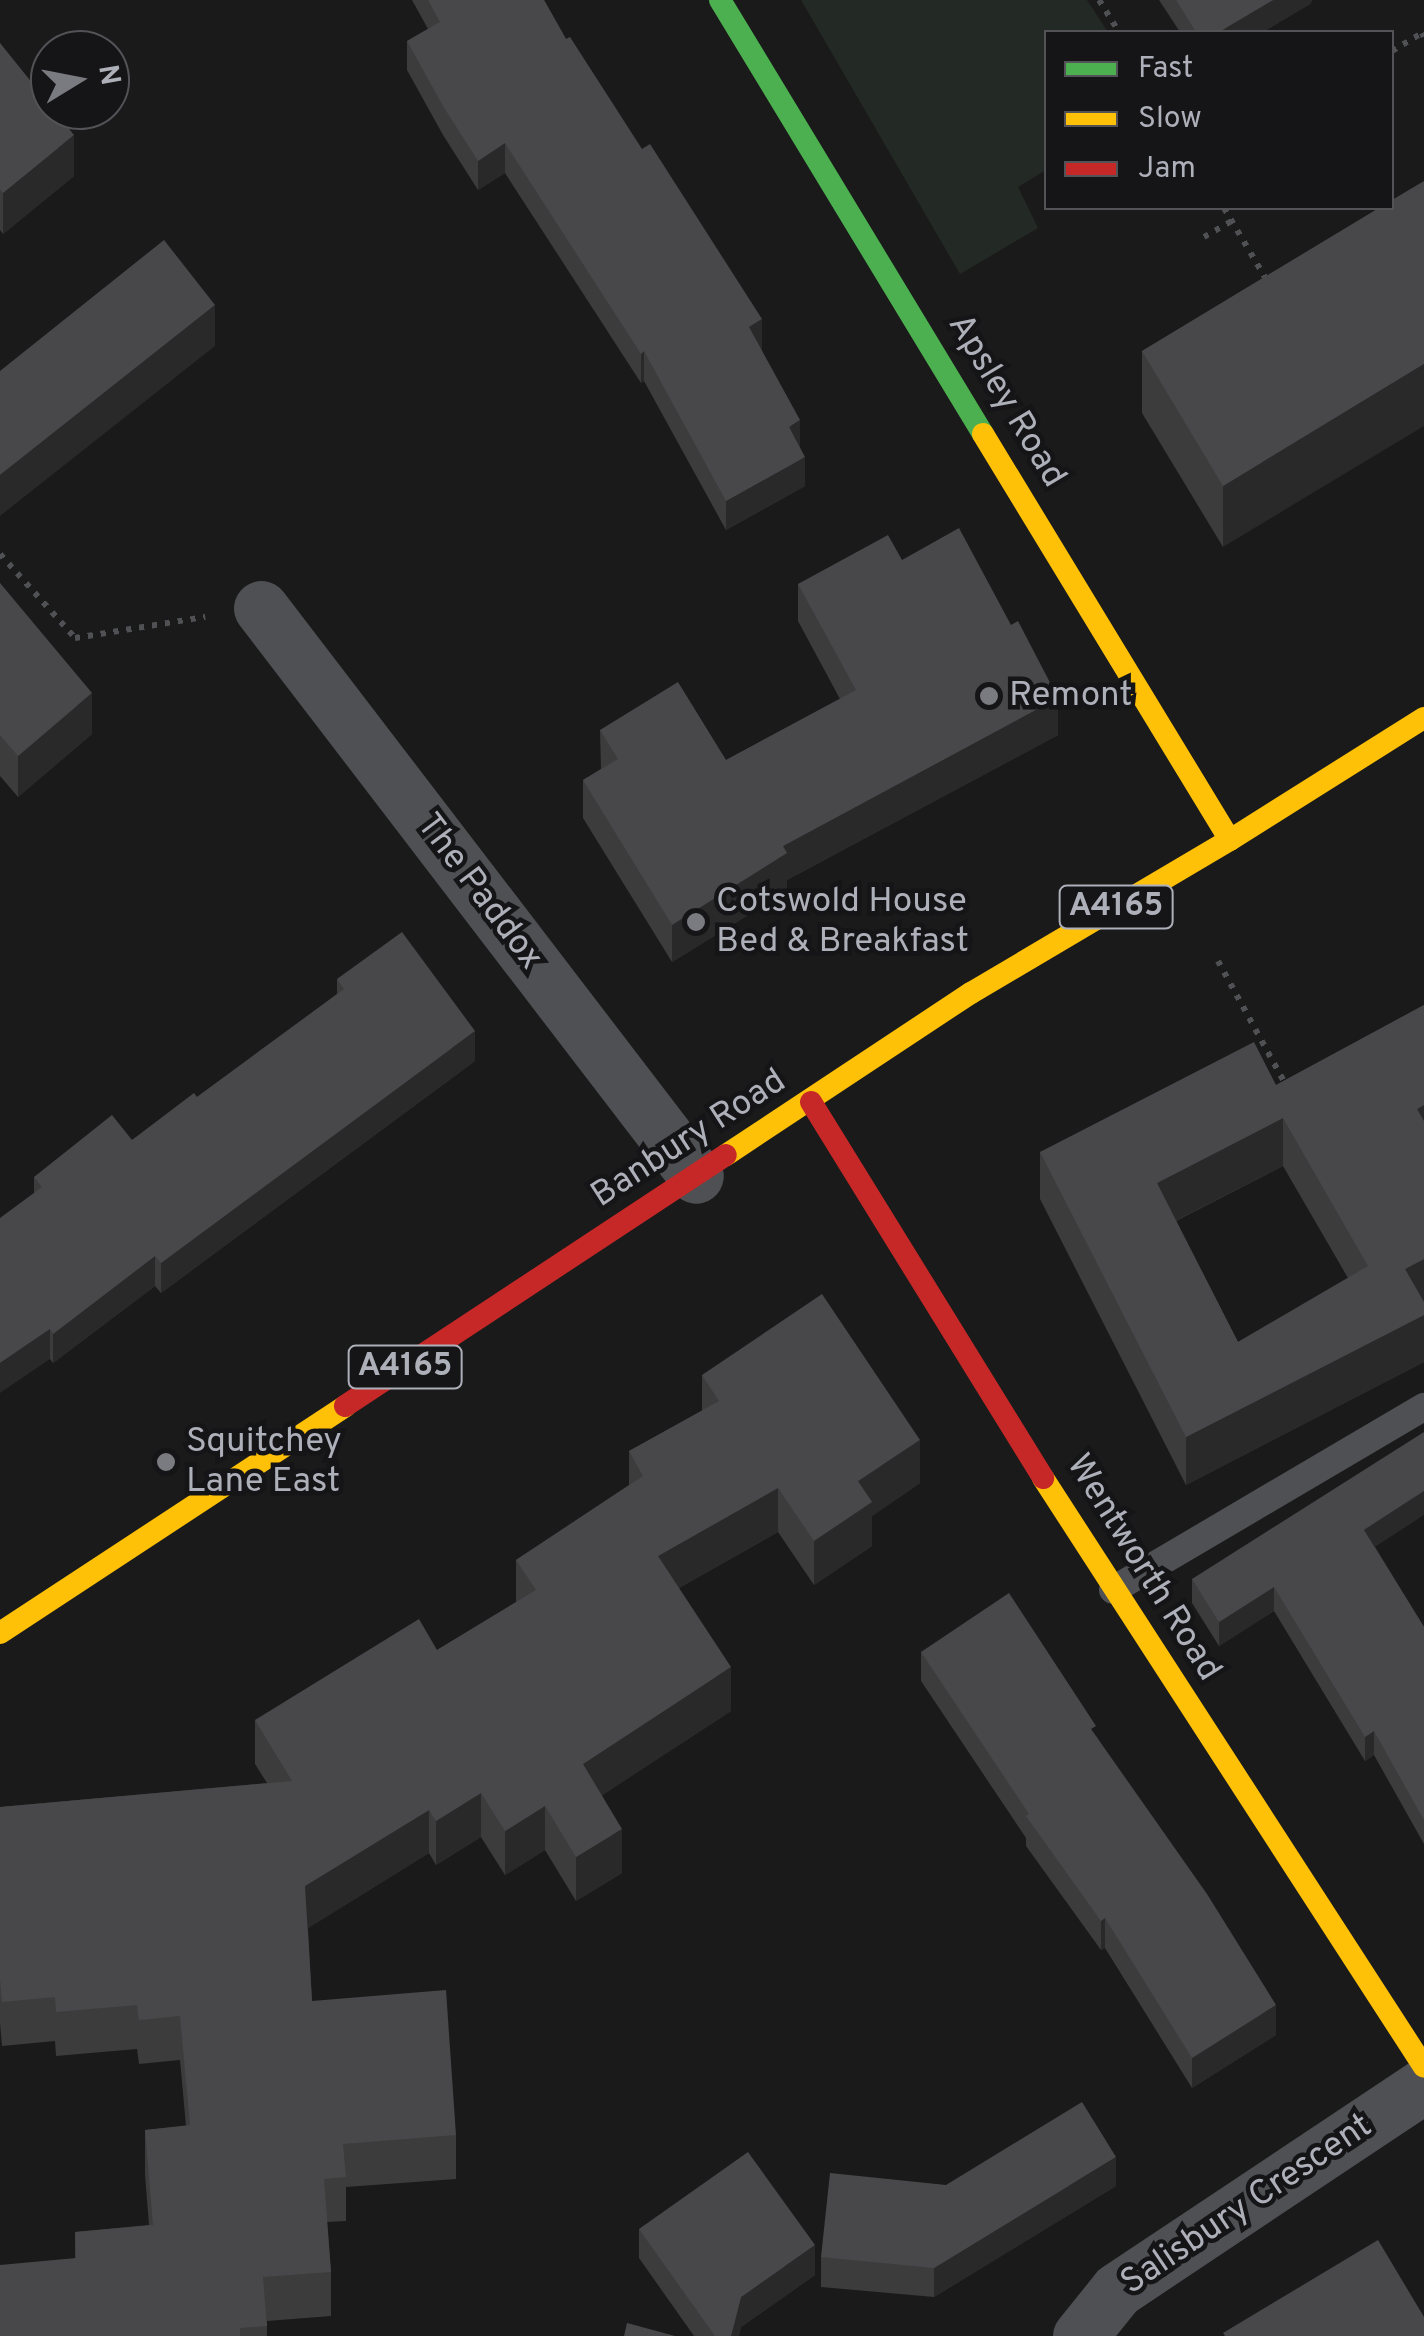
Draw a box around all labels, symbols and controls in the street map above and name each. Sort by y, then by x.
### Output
north arrow [30,30,130,130]
legend [1044,30,1394,210]
text: Fast [1138,51,1193,88]
text: N [88,62,127,88]
text: Slow [1138,101,1202,138]
text: Jam [1138,151,1196,188]
street label: Apsley Road [938,307,1074,495]
place label: Remont [1009,675,1133,717]
marker: Remont [978,685,1000,707]
street label: The Paddox [407,806,551,978]
road number: A4165 [1058,880,1174,934]
place label: Cotswold House Bed & Breakfast [716,881,969,963]
marker: Cotswold House Bed & Breakfast [685,911,707,933]
street label: Banbury Road [584,1061,794,1217]
road number: A4165 [348,1340,462,1394]
place label: Squitchey Lane East [186,1421,342,1503]
street label: Wentworth Road [1056,1447,1230,1689]
marker: Squitchey Lane East [155,1451,177,1473]
street label: Salisbury Crescent [1114,2106,1380,2304]

